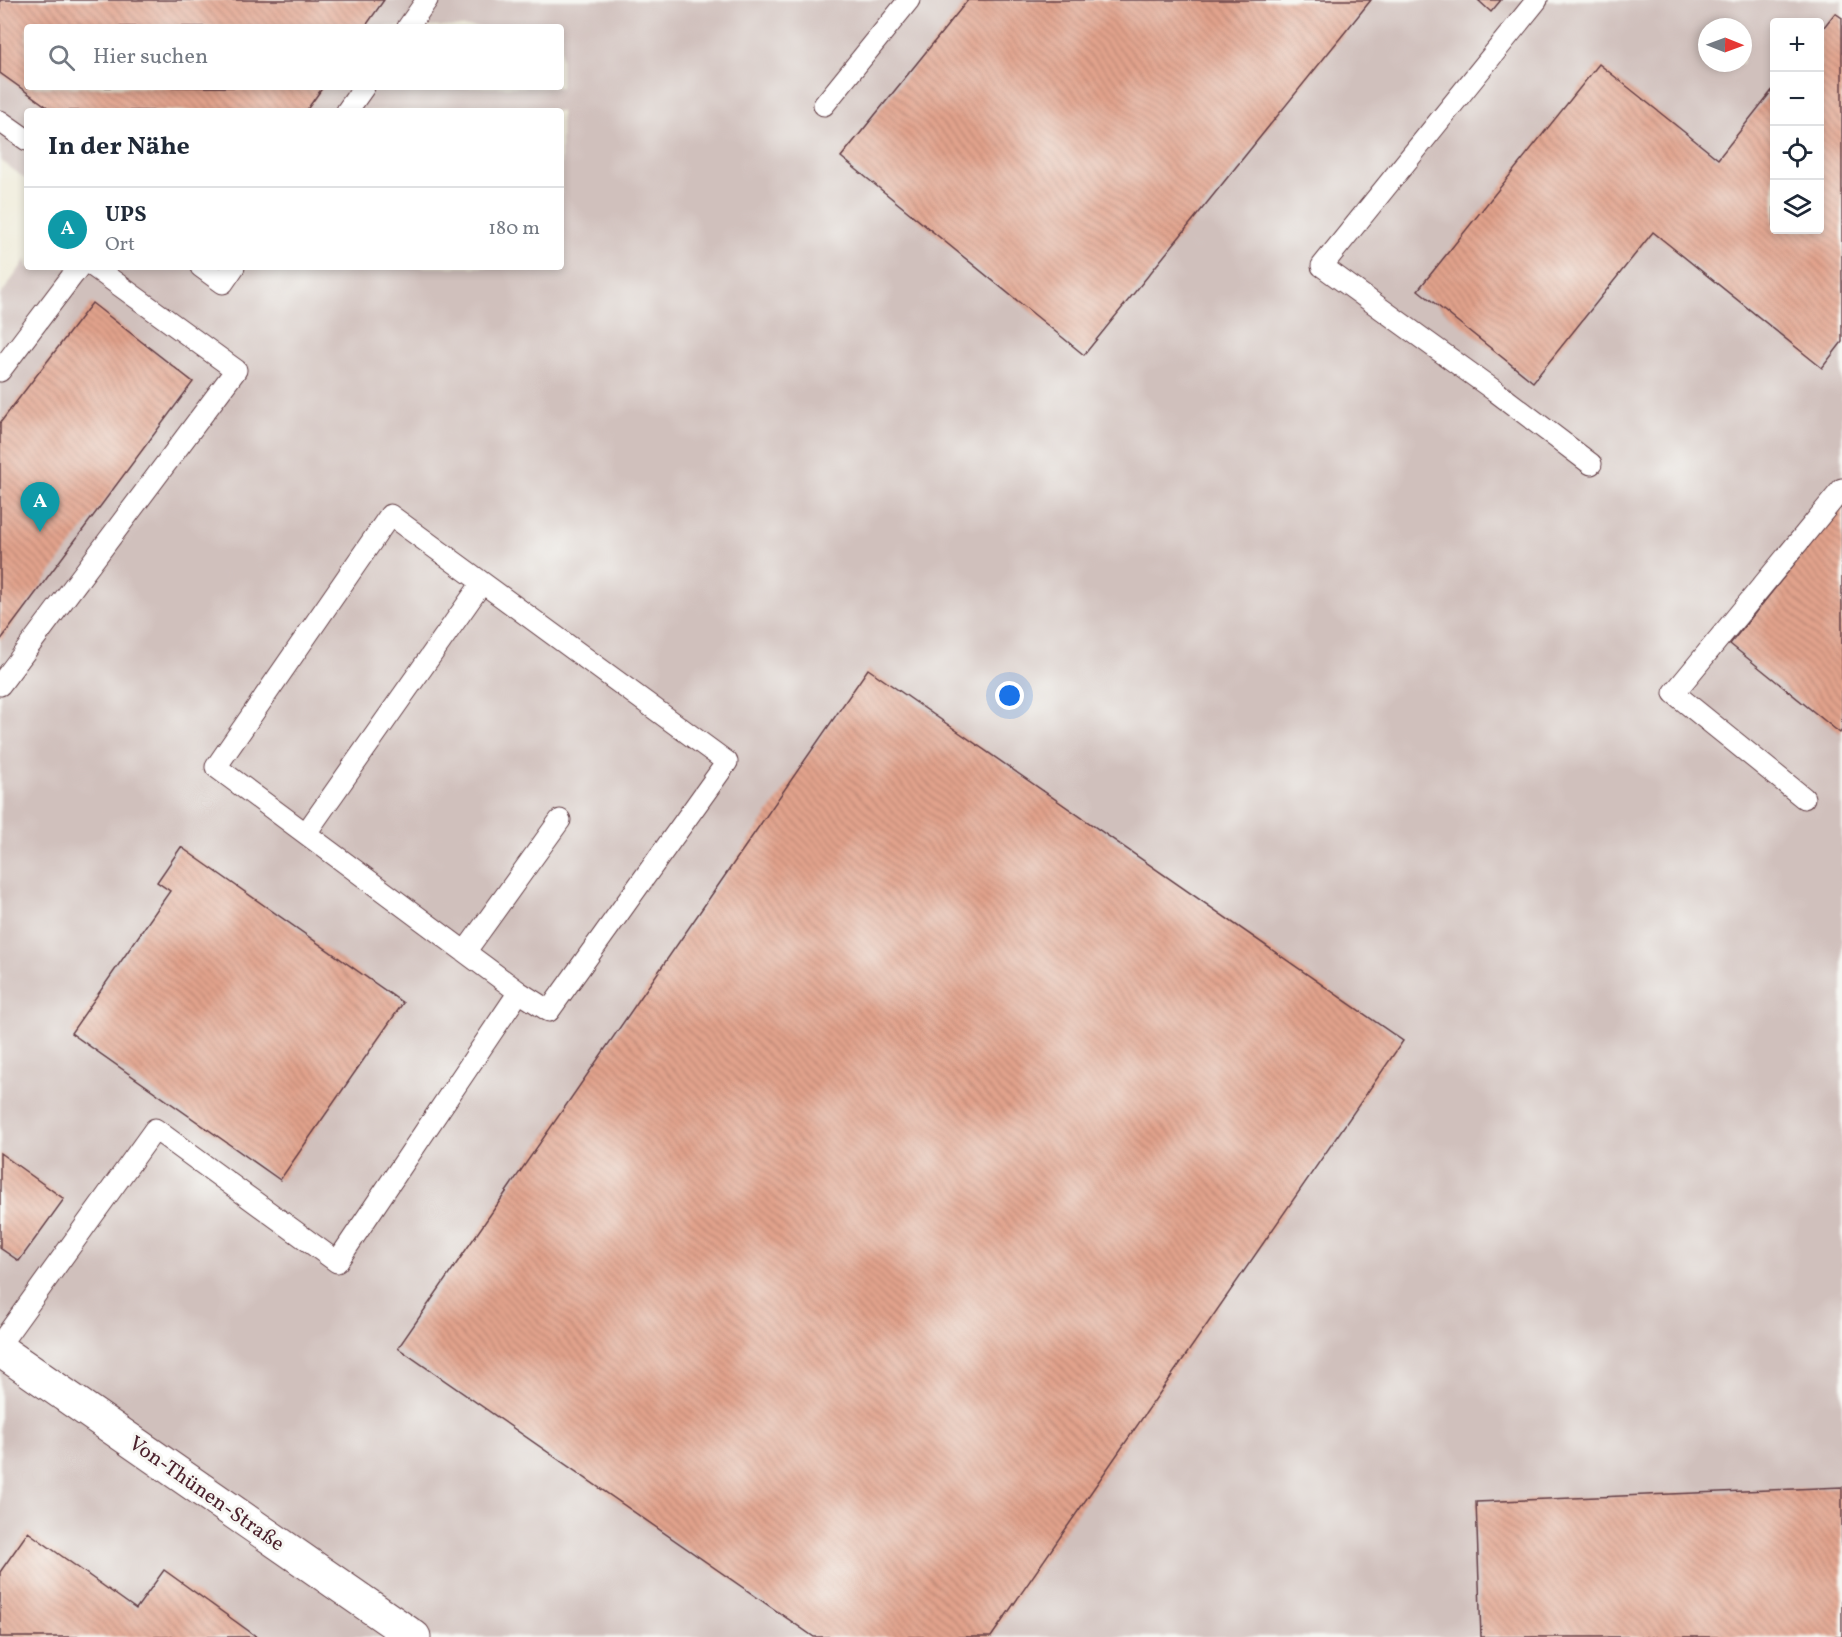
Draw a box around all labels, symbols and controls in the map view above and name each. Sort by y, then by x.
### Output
north arrow [1698,18,1752,72]
map controls [1770,18,1824,234]
button: + [1770,18,1824,72]
search box [24,24,564,90]
icon: search [45,41,78,74]
text: Hier suchen [93,42,208,73]
button: − [1770,72,1824,126]
button: locate [1770,126,1824,180]
text: In der Nähe [48,129,190,165]
button: layers [1770,180,1824,234]
text: UPS [105,200,146,231]
text: A [60,215,75,243]
text: 180 m [488,215,540,243]
text: Ort [105,231,135,259]
pin: A [20,482,60,532]
your location [995,681,1024,710]
street label: Von-Thünen-Straße [122,1430,290,1559]

